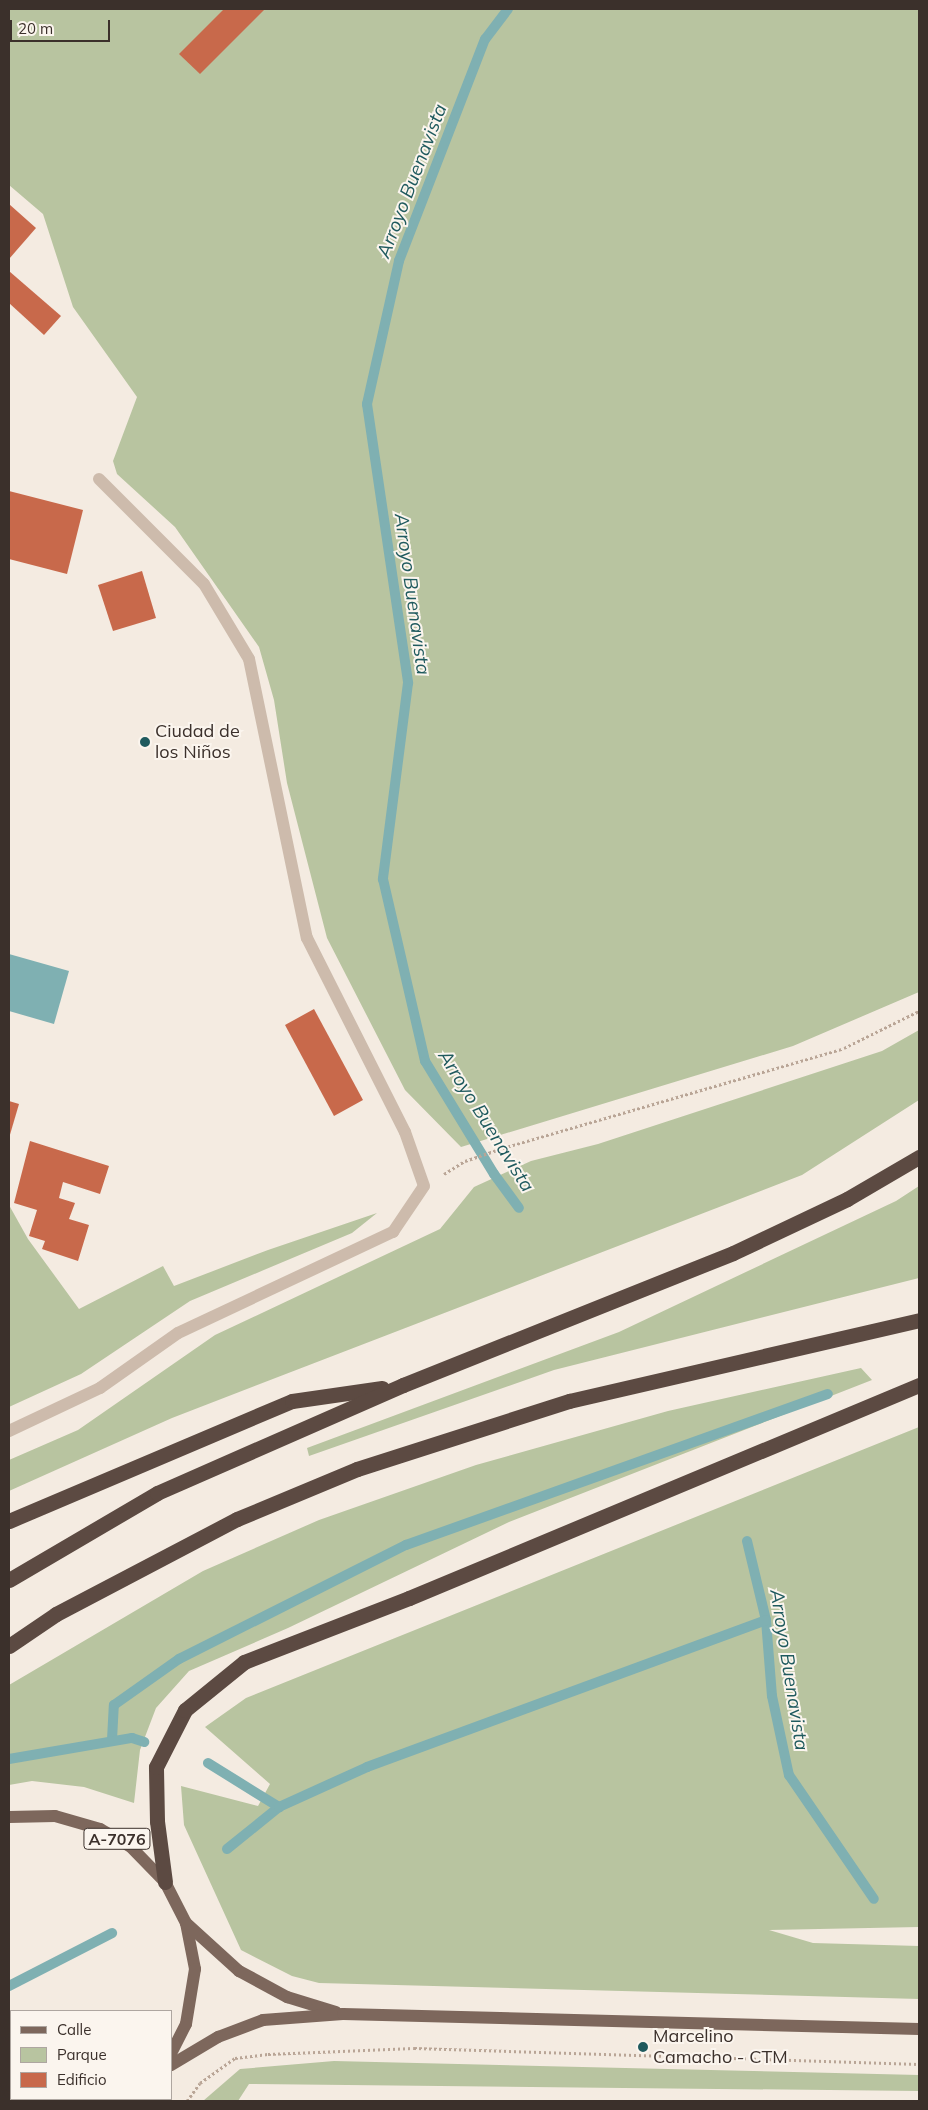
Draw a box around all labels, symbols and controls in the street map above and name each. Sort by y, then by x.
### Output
scale bar [12,10,112,42]
text: 20 m [18,19,53,38]
water label: Arroyo Buenavista [372,101,452,261]
water label: Arroyo Buenavista [389,512,435,676]
place label: Ciudad de los Niños [155,721,240,764]
marker: Ciudad de los Niños [139,736,151,748]
water label: Arroyo Buenavista [433,1046,539,1196]
water label: Arroyo Buenavista [765,1588,813,1752]
road number: A-7076 [83,1826,151,1852]
legend [10,2010,172,2100]
text: Calle [57,2020,91,2039]
place label: Marcelino Camacho - CTM [653,2026,788,2068]
marker: Marcelino Camacho - CTM [637,2041,649,2053]
text: Parque [57,2045,107,2064]
text: Edificio [57,2070,107,2089]

